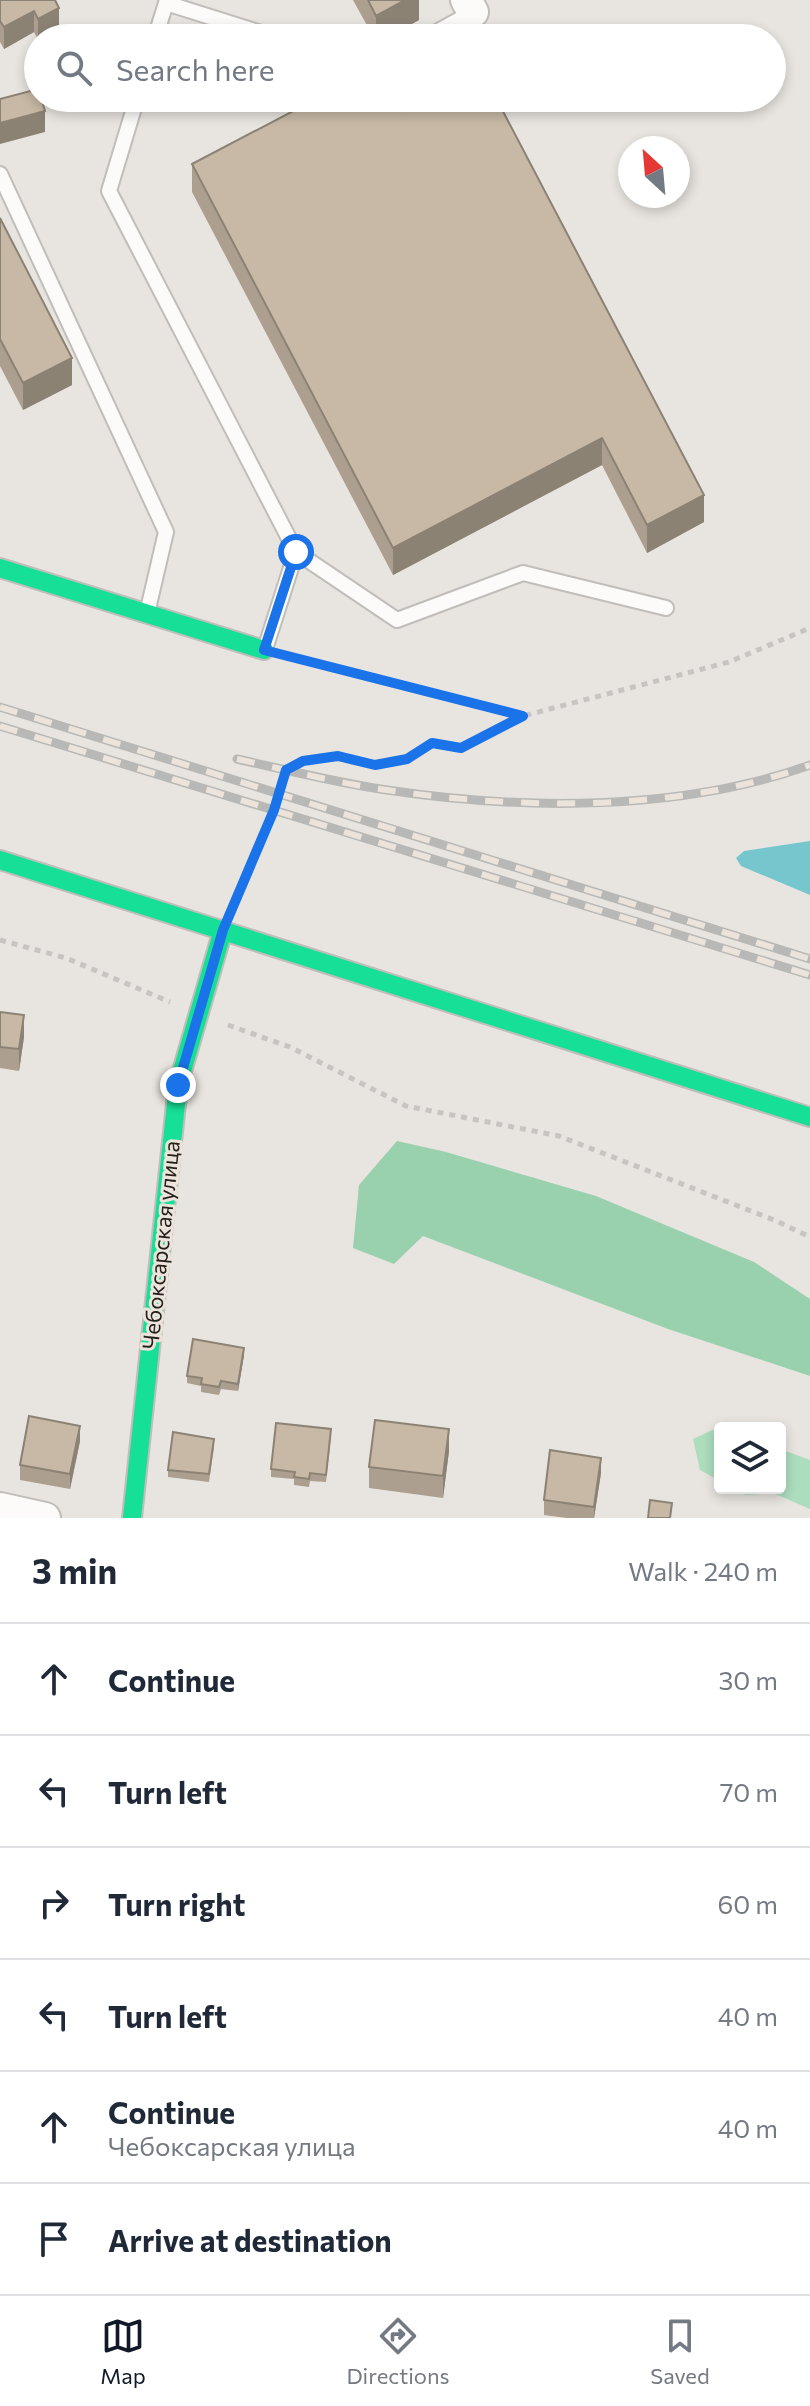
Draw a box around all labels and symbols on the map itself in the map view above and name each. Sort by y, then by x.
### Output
north arrow [618,136,690,208]
route start [278,534,314,570]
route end [160,1067,196,1103]
street label: Чебоксарская улица [136,1139,185,1350]

